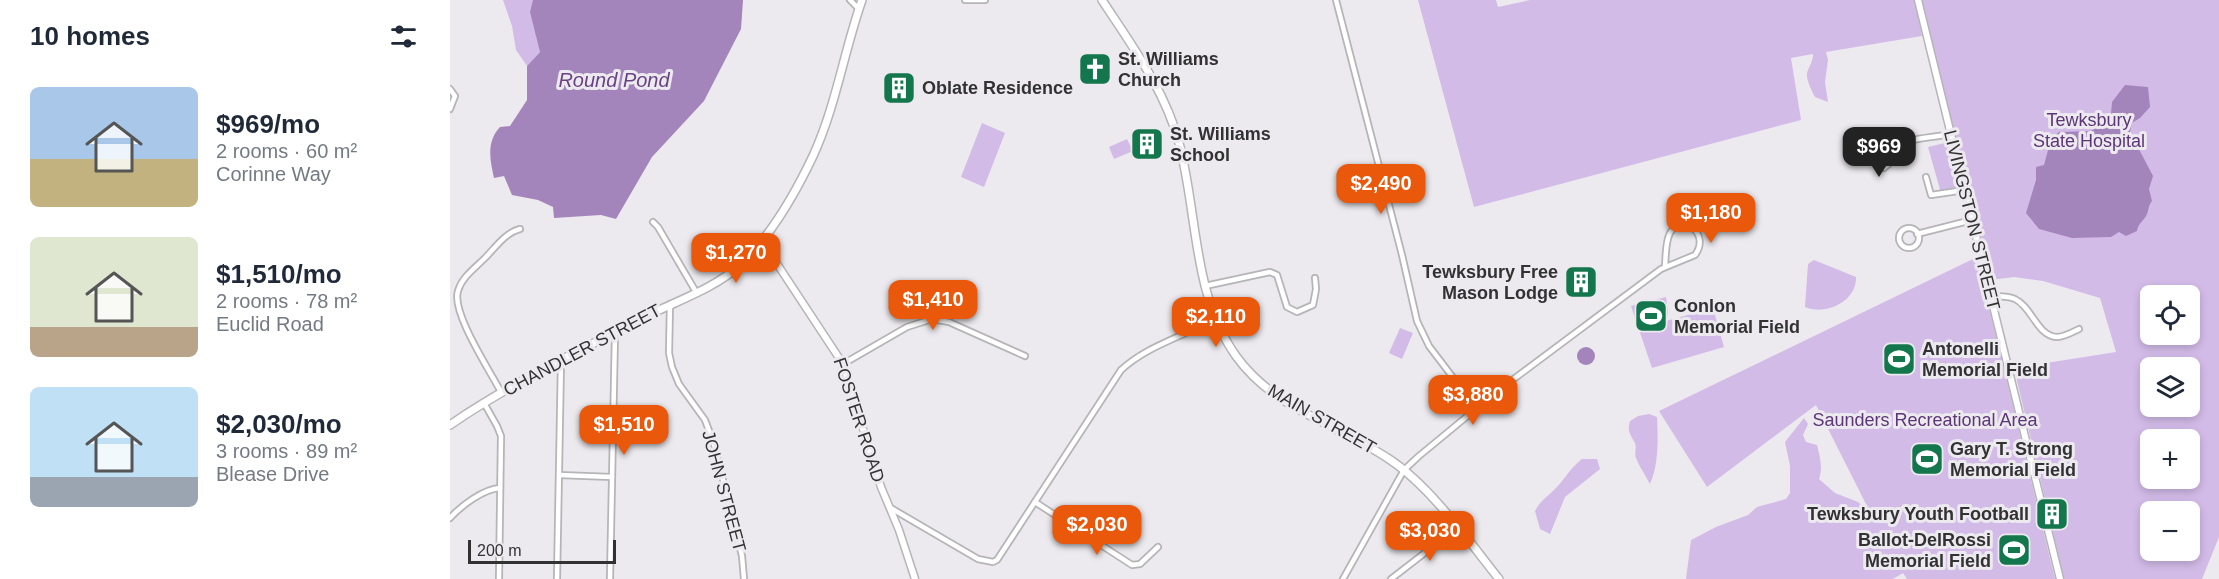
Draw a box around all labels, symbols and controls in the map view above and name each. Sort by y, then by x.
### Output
icon: filters [387,20,420,53]
text: 10 homes [30,21,150,51]
place label: St. Williams Church [1118,49,1219,90]
church icon: St. Williams Church [1077,51,1113,87]
water label: Round Pond [558,69,670,91]
building icon: Oblate Residence [881,70,917,106]
place label: Oblate Residence [922,78,1073,98]
text: $969/mo [216,109,320,139]
park label: Tewksbury State Hospital [2033,110,2145,151]
icon: home [78,111,150,183]
place label: St. Williams School [1170,124,1271,165]
building icon: St. Williams School [1129,126,1165,162]
pin: $969 [1843,127,1915,178]
street label: LIVINGSTON STREET [1940,128,2004,312]
text: $969 [1857,135,1901,157]
text: 2 rooms · 60 m² [216,140,357,162]
text: Corinne Way [216,163,331,185]
pin: $2,490 [1332,164,1430,215]
text: $2,490 [1350,172,1412,194]
pin: $1,180 [1662,193,1760,244]
text: $1,180 [1680,201,1742,223]
pin: $1,270 [687,233,785,284]
text: $1,270 [705,241,767,263]
text: $1,510/mo [216,259,342,289]
icon: home [78,261,150,333]
place label: Tewksbury Free Mason Lodge [1422,262,1558,303]
building icon: Tewksbury Free Mason Lodge [1563,264,1599,300]
pin: $1,410 [884,280,982,331]
map controls [2140,285,2200,561]
button: locate [2140,285,2200,345]
text: $1,410 [902,288,964,310]
text: 2 rooms · 78 m² [216,290,357,312]
place label: Conlon Memorial Field [1674,296,1800,337]
pin: $2,110 [1167,297,1265,348]
sports icon: Conlon Memorial Field [1633,298,1669,334]
street label: CHANDLER STREET [500,300,664,400]
text: $2,110 [1186,305,1246,327]
text: Euclid Road [216,313,324,335]
place label: Antonelli Memorial Field [1922,339,2048,380]
sports icon: Antonelli Memorial Field [1881,341,1917,377]
street label: FOSTER ROAD [829,355,889,485]
button: layers [2140,357,2200,417]
pin: $3,880 [1424,375,1522,426]
street label: MAIN STREET [1265,380,1379,458]
text: $3,880 [1442,383,1504,405]
pin: $1,510 [575,405,673,456]
text: $2,030/mo [216,409,342,439]
park label: Saunders Recreational Area [1812,410,2039,430]
icon: home [78,411,150,483]
text: $1,510 [593,413,655,435]
street label: JOHN STREET [698,428,750,554]
button: + [2140,429,2200,489]
place label: Gary T. Strong Memorial Field [1950,439,2076,480]
text: 3 rooms · 89 m² [216,440,357,462]
sports icon: Gary T. Strong Memorial Field [1909,441,1945,477]
text: Blease Drive [216,463,329,485]
building icon: Tewksbury Youth Football [2034,496,2070,532]
button: − [2140,501,2200,561]
place label: Tewksbury Youth Football [1807,504,2029,524]
pin: $2,030 [1048,505,1146,556]
pin: $3,030 [1381,511,1479,562]
text: $2,030 [1066,513,1128,535]
text: $3,030 [1399,519,1461,541]
place label: Ballot-DelRossi Memorial Field [1858,530,1991,571]
sports icon: Ballot-DelRossi Memorial Field [1996,532,2032,568]
scale bar [468,537,616,564]
text: 200 m [477,542,521,559]

